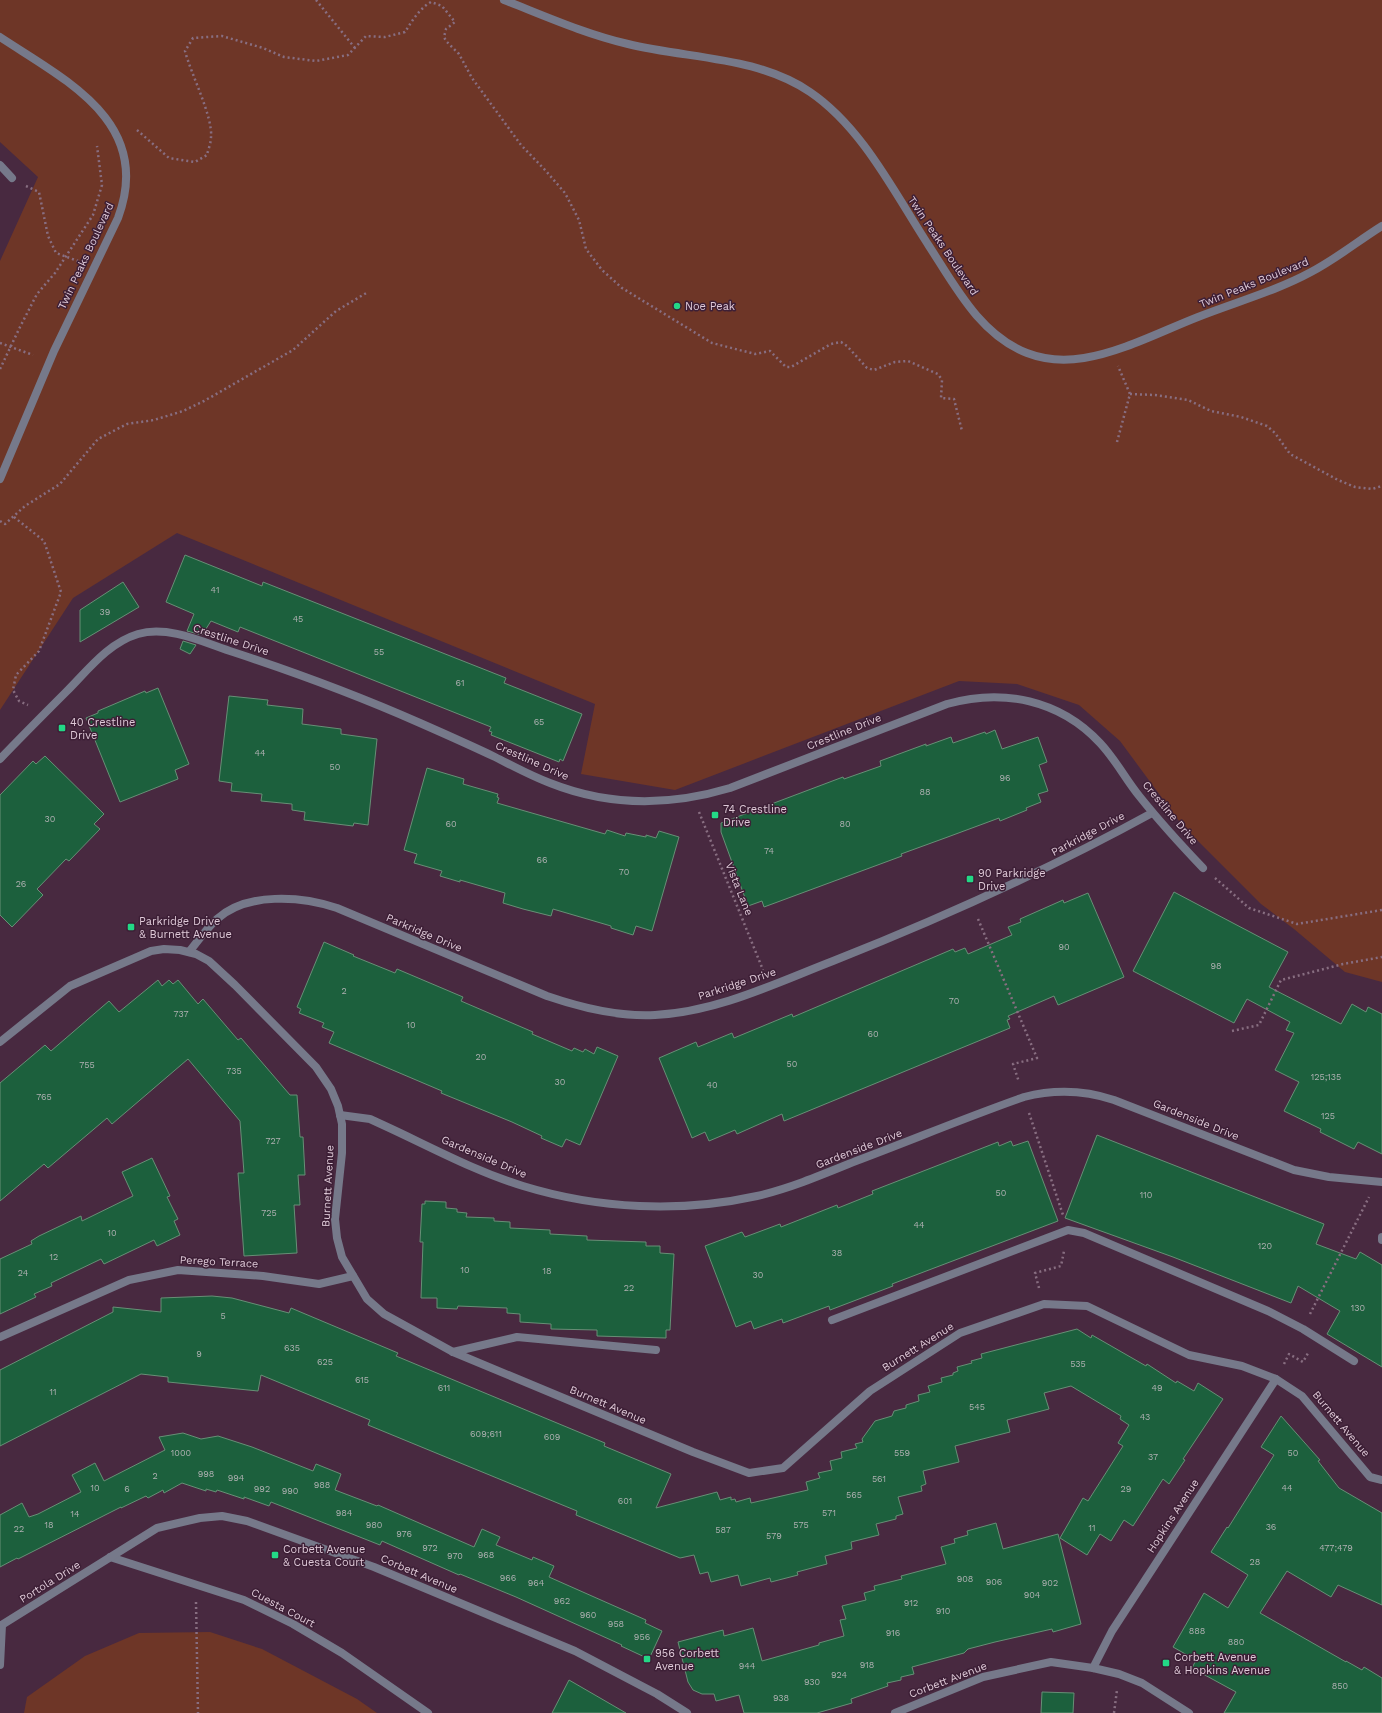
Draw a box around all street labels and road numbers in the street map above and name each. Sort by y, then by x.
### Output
street label: Twin Peaks Boulevard [905,194,981,298]
street label: Twin Peaks Boulevard [55,200,117,312]
street label: Twin Peaks Boulevard [1197,255,1311,311]
street label: Crestline Drive [191,622,271,658]
street label: Crestline Drive [805,711,883,753]
street label: Crestline Drive [493,739,571,783]
street label: Crestline Drive [1140,778,1200,848]
street label: Parkridge Drive [1049,809,1127,859]
street label: Vista Lane [722,861,756,917]
street label: Parkridge Drive [384,911,464,955]
street label: Parkridge Drive [696,965,778,1003]
street label: Gardenside Drive [1151,1097,1241,1143]
street label: Gardenside Drive [814,1127,904,1171]
street label: Gardenside Drive [439,1133,529,1181]
street label: Burnett Avenue [319,1145,337,1227]
street label: Perego Terrace [179,1253,259,1271]
street label: Burnett Avenue [880,1320,956,1374]
street label: Burnett Avenue [568,1383,648,1427]
street label: Burnett Avenue [1310,1388,1372,1460]
street label: Hopkins Avenue [1144,1477,1202,1555]
street label: Corbett Avenue [379,1552,459,1596]
street label: Portola Drive [17,1558,83,1606]
street label: Cuesta Court [249,1586,318,1630]
street label: Corbett Avenue [907,1659,989,1701]

